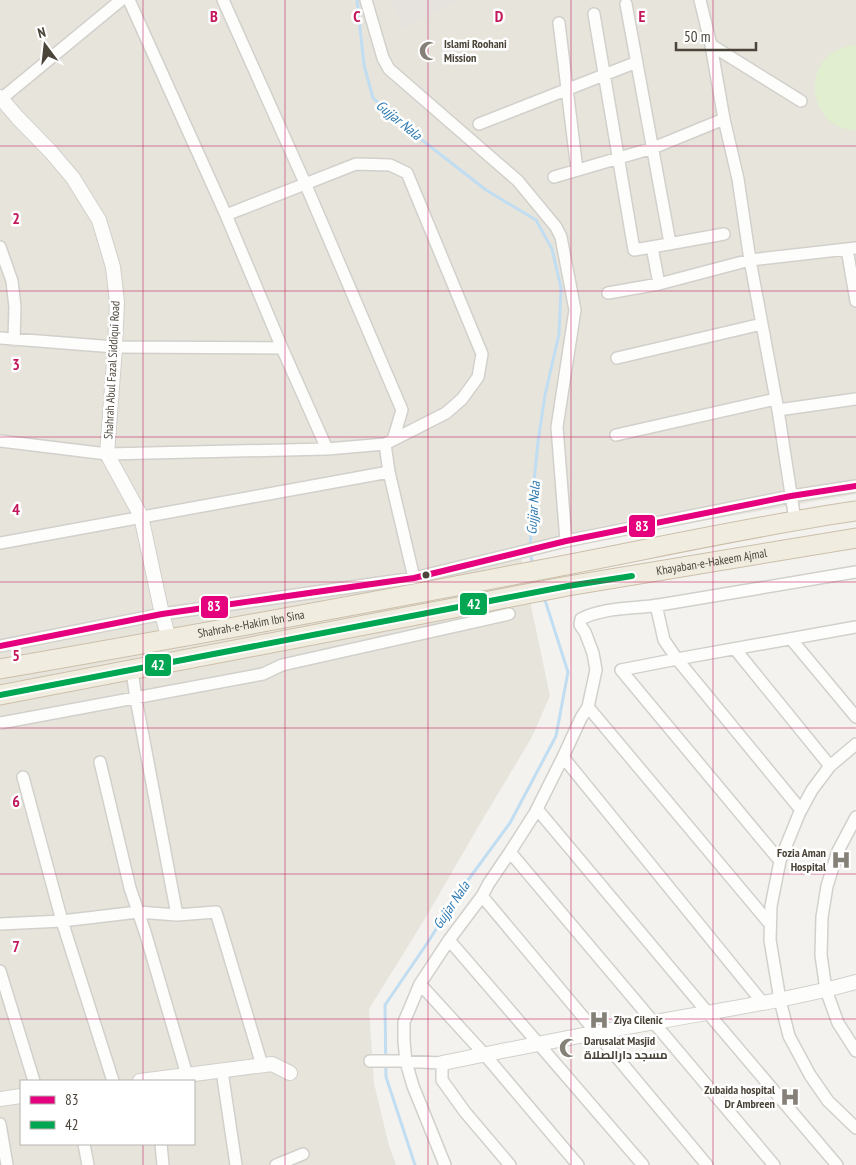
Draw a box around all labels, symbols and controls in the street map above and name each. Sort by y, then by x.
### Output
text: B [210,6,218,26]
text: C [353,6,361,26]
text: D [495,6,504,26]
text: E [639,6,646,26]
north arrow [20,20,70,70]
scale bar [676,20,756,52]
text: N [36,23,48,42]
text: 50 m [684,27,710,46]
place label: Islami Roohani Mission [444,36,507,65]
mosque icon: Islami Roohani Mission [418,40,440,62]
water label: Gujjar Nala [373,96,426,145]
text: 2 [12,208,20,228]
street label: Shahrah Abul Fazal Siddiqui Road [100,300,123,440]
text: 3 [12,354,20,374]
water label: Gujjar Nala [522,479,544,535]
text: 4 [12,499,20,519]
line badge: 83 [628,514,656,538]
text: 83 [635,517,649,535]
street label: Khayaban-e-Hakeem Ajmal [655,545,768,578]
unlabelled marker [421,570,431,580]
line badge: 42 [459,592,488,616]
line badge: 83 [200,595,229,619]
text: 42 [467,595,481,613]
text: 83 [207,597,221,615]
street label: Shahrah-e-Hakim Ibn Sina [196,606,306,641]
text: 5 [12,645,20,665]
line badge: 42 [144,653,172,677]
text: 42 [151,656,165,674]
text: 6 [12,791,20,811]
place label: Fozia Aman Hospital [777,845,826,874]
hospital icon: Fozia Aman Hospital [830,849,852,871]
water label: Gujjar Nala [429,877,474,932]
text: 7 [12,936,20,956]
hospital icon: Ziya Cilenic [588,1009,610,1031]
place label: Ziya Cilenic [614,1012,663,1027]
place label: Darusalat Masjid مسجد دارالصلاة [584,1033,668,1063]
mosque icon: Darusalat Masjid مسجد دارالصلاة [558,1037,580,1059]
legend [20,1080,195,1145]
place label: Zubaida hospital Dr Ambreen [704,1082,775,1111]
hospital icon: Zubaida hospital Dr Ambreen [779,1086,801,1108]
text: 83 [65,1090,79,1109]
text: 42 [65,1115,79,1134]

